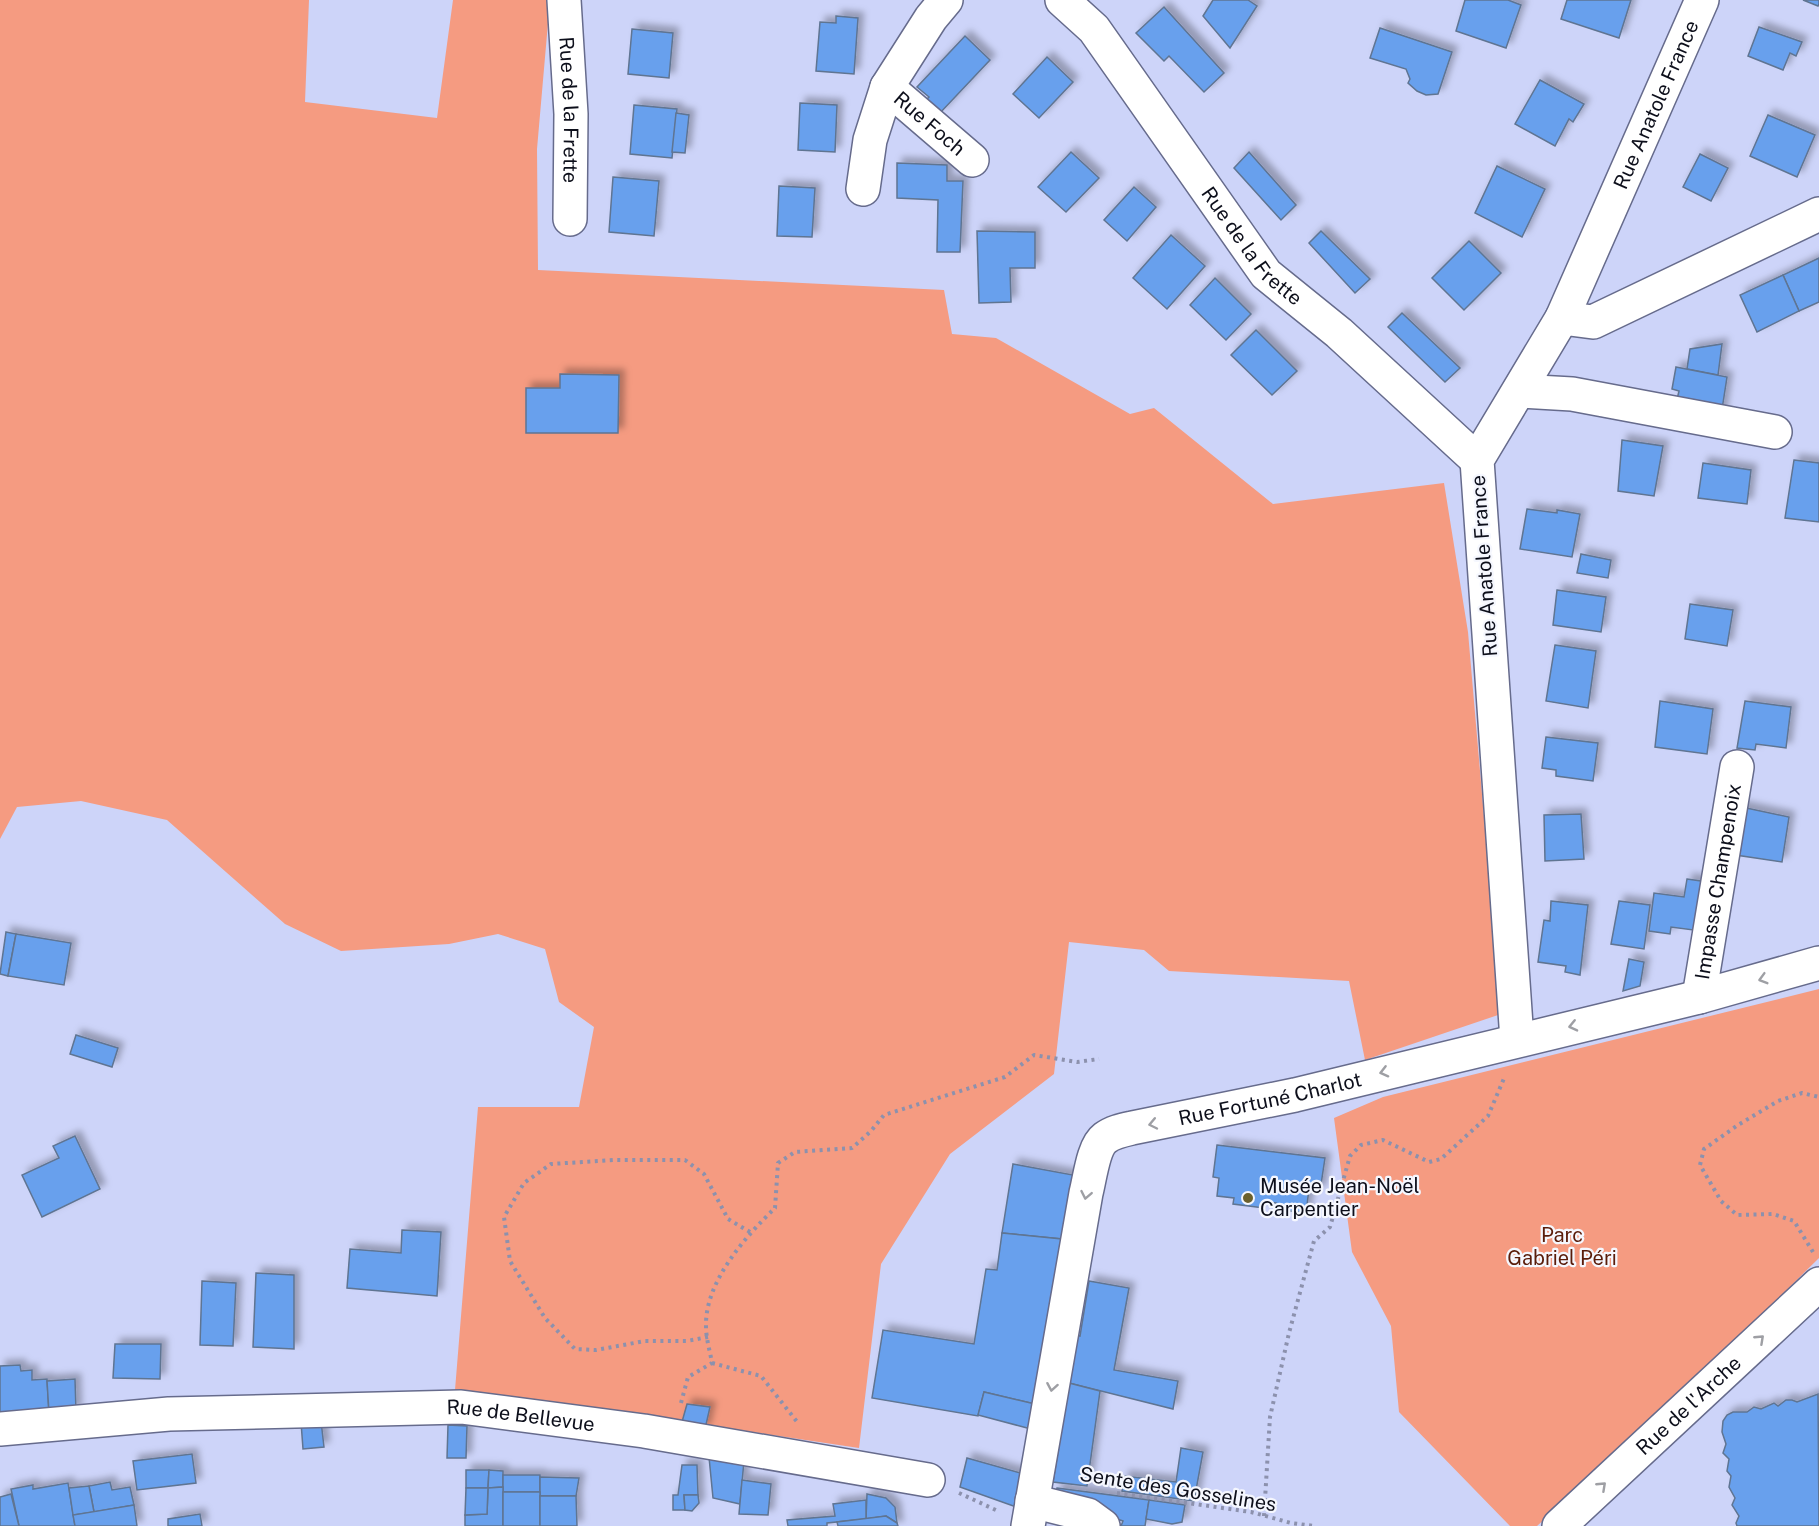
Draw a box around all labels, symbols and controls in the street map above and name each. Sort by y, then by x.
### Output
street label: Rue Anatole France [1608,17,1704,193]
street label: Rue de la Frette [554,36,583,183]
street label: Rue Foch [889,86,970,161]
street label: Rue de la Frette [1196,182,1307,310]
street label: Rue Anatole France [1466,474,1502,658]
street label: Impasse Champenoix [1690,782,1746,981]
one-way arrow [1758,972,1769,984]
one-way arrow [1569,1019,1579,1032]
one-way arrow [1379,1065,1389,1078]
street label: Rue Fortuné Charlot [1176,1067,1364,1130]
one-way arrow [1148,1117,1158,1130]
place label: Musée Jean-Noël Carpentier [1260,1174,1420,1221]
one-way arrow [1080,1190,1093,1200]
marker: Musée Jean-Noël Carpentier [1241,1191,1255,1205]
park label: Parc Gabriel Péri [1507,1223,1617,1270]
one-way arrow [1753,1335,1764,1346]
street label: Rue de l'Arche [1631,1351,1746,1460]
one-way arrow [1046,1382,1059,1392]
street label: Rue de Bellevue [446,1395,596,1436]
street label: Sente des Gosselines [1078,1462,1278,1516]
one-way arrow [1595,1482,1605,1493]

